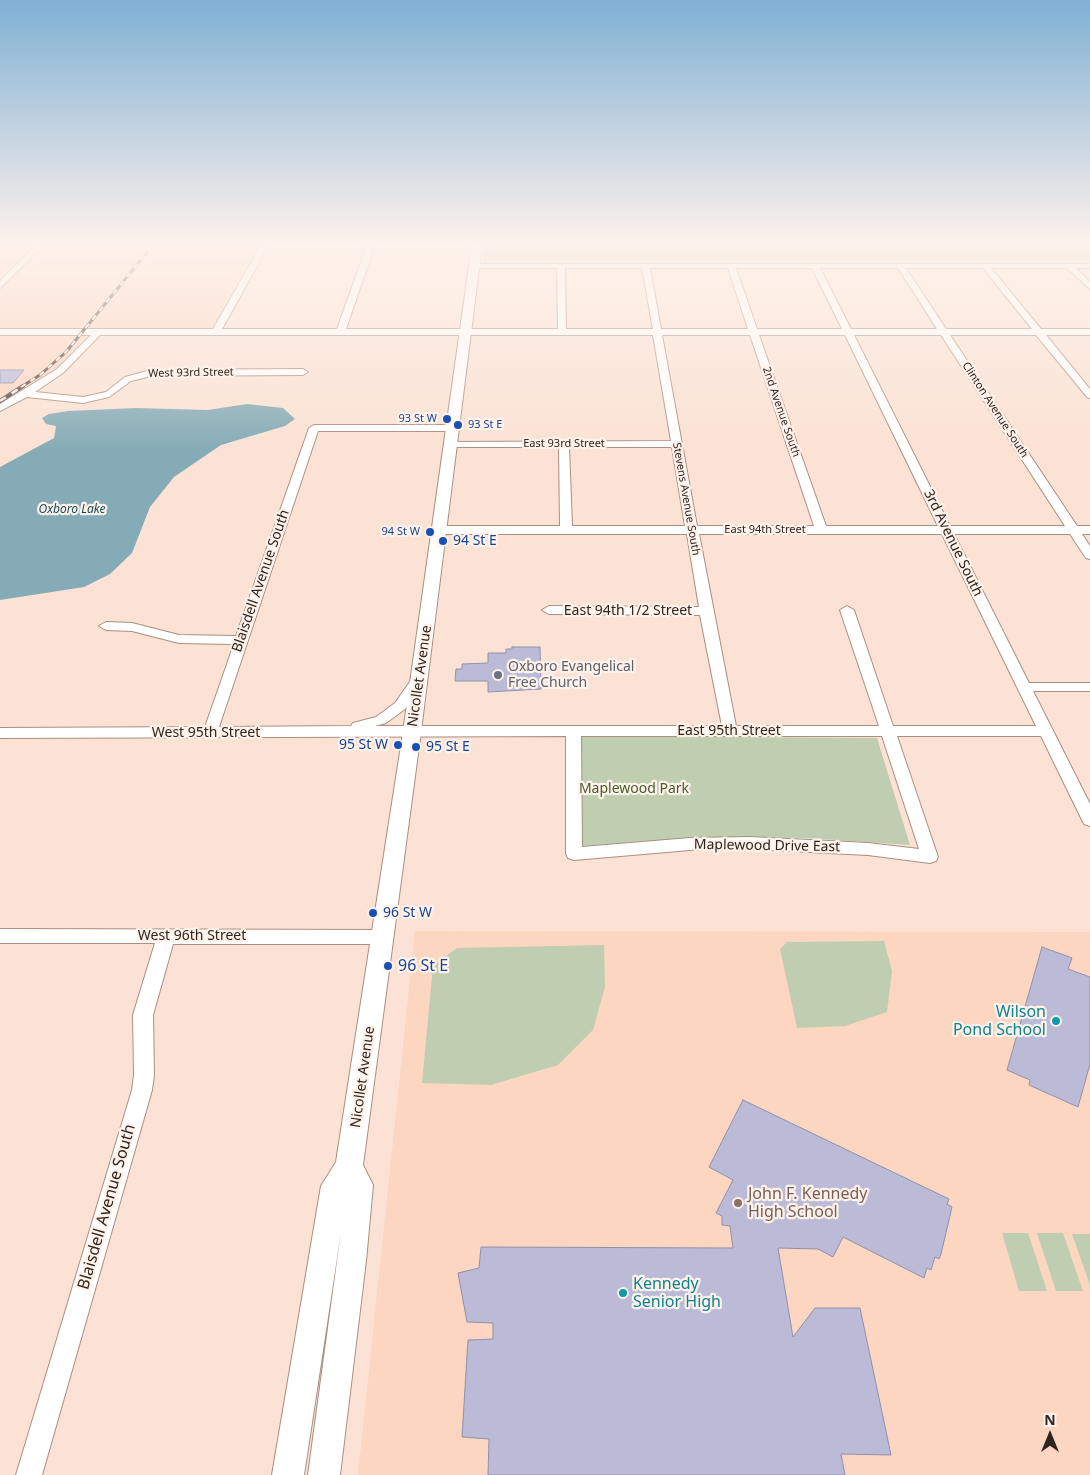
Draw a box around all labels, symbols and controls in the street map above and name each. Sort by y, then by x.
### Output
street label: Clinton Avenue South [959,360,1031,460]
street label: 2nd Avenue South [759,365,803,459]
street label: West 93rd Street [148,366,234,380]
place label: 93 St W [398,412,437,426]
marker: 93 St W [441,413,453,425]
place label: 93 St E [468,418,502,432]
marker: 93 St E [452,419,464,431]
street label: East 93rd Street [523,437,605,451]
street label: Stevens Avenue South [670,441,702,557]
street label: 3rd Avenue South [920,487,986,599]
water label: Oxboro Lake [39,503,105,517]
street label: Blaisdell Avenue South [229,508,293,654]
street label: East 94th Street [724,523,806,537]
place label: 94 St W [381,525,420,539]
marker: 94 St W [424,526,436,538]
place label: 94 St E [453,533,497,549]
marker: 94 St E [437,535,449,547]
street label: East 94th 1/2 Street [564,603,692,619]
street label: Nicollet Avenue [405,624,435,728]
place label: Oxboro Evangelical Free Church [508,659,634,692]
marker: Oxboro Evangelical Free Church [492,669,504,681]
street label: East 95th Street [677,723,781,739]
street label: West 95th Street [152,725,260,741]
place label: 95 St W [339,737,388,753]
marker: 95 St W [392,739,404,751]
place label: 95 St E [426,739,470,755]
marker: 95 St E [410,741,422,753]
park label: Maplewood Park [579,781,689,797]
street label: Maplewood Drive East [694,836,840,856]
place label: 96 St W [383,905,432,921]
marker: 96 St W [367,907,379,919]
street label: West 96th Street [138,928,246,944]
place label: 96 St E [398,956,448,976]
marker: 96 St E [382,960,394,972]
place label: Wilson Pond School [953,1002,1046,1040]
marker: Wilson Pond School [1050,1015,1062,1027]
street label: Nicollet Avenue [348,1025,378,1129]
street label: Blaisdell Avenue South [74,1122,140,1292]
place label: John F. Kennedy High School [748,1184,868,1222]
marker: John F. Kennedy High School [732,1197,744,1209]
place label: Kennedy Senior High [633,1274,721,1312]
marker: Kennedy Senior High [617,1287,629,1299]
north arrow [1025,1410,1075,1460]
text: N [1044,1410,1056,1429]

